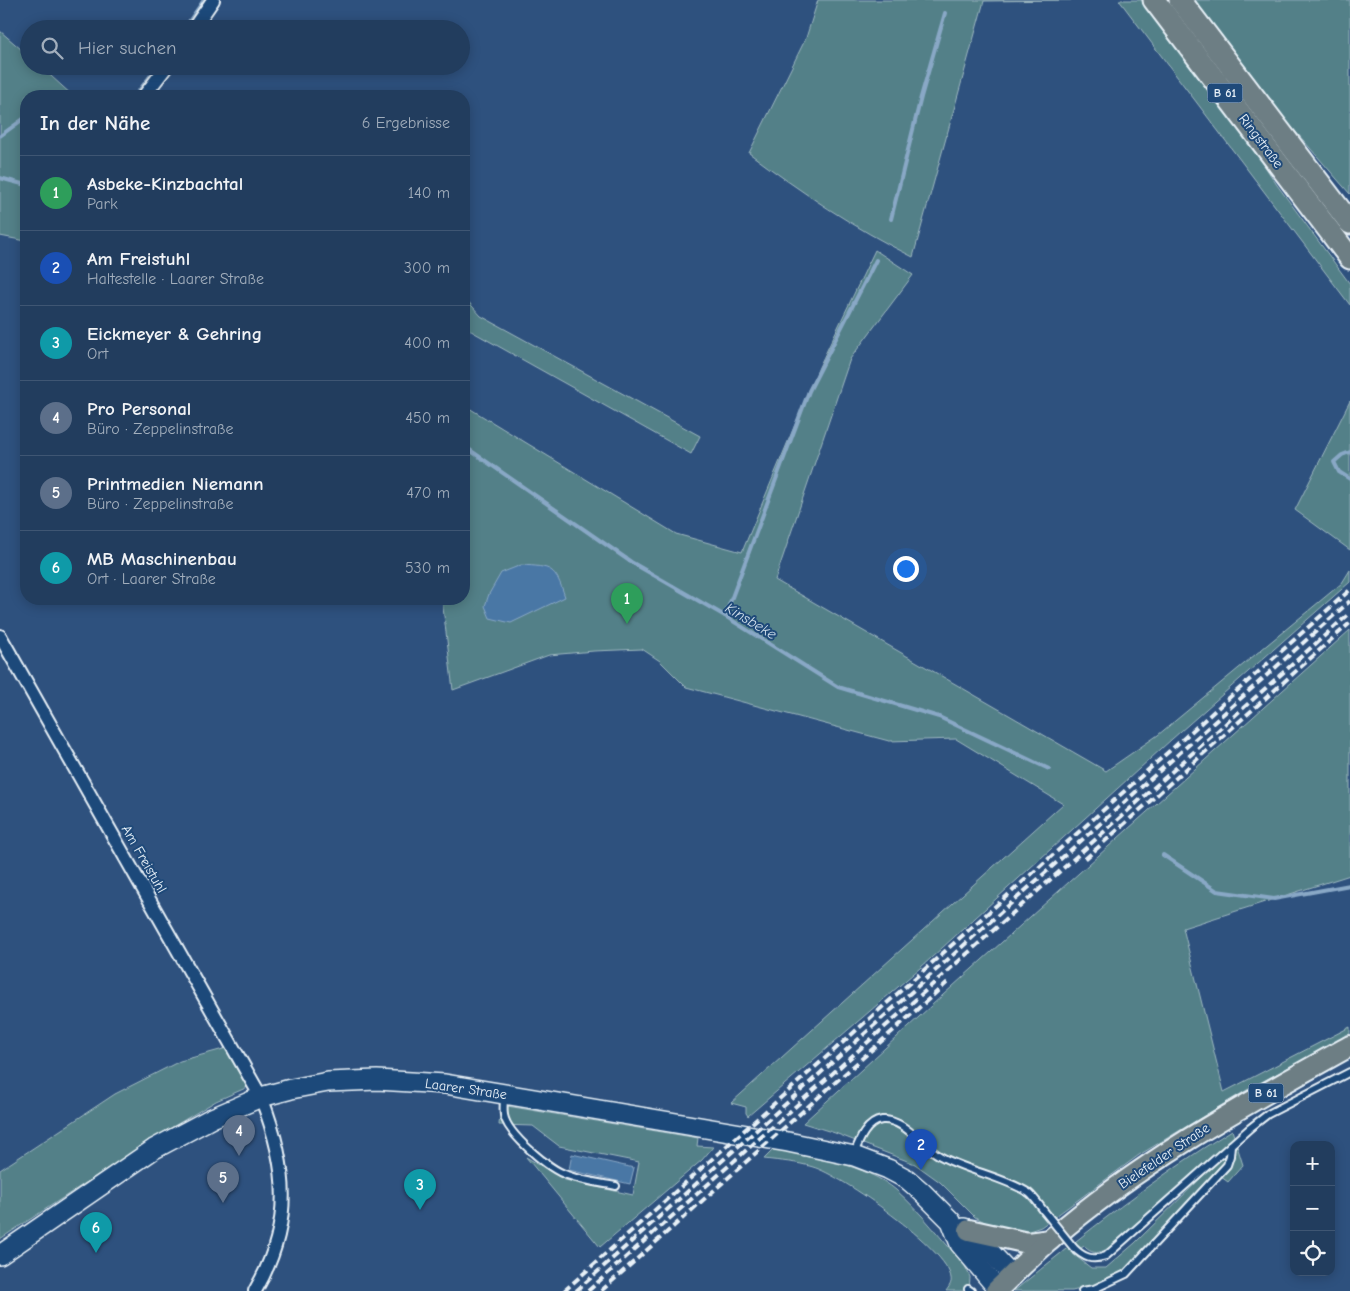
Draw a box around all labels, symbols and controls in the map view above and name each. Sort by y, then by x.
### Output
search box [20,20,470,75]
icon: search [38,34,66,62]
text: Hier suchen [78,37,176,59]
road number: B 61 [1208,84,1242,102]
text: In der Nähe [40,111,150,135]
street label: Ringstraße [1235,111,1287,171]
text: 6 Ergebnisse [362,114,450,132]
text: Asbeke-Kinzbachtal [87,173,243,195]
text: 1 [53,184,59,202]
text: 140 m [408,184,450,202]
text: Park [87,195,118,213]
text: Am Freistuhl [87,248,190,270]
text: 2 [52,259,60,277]
text: 300 m [404,259,450,277]
text: Haltestelle · Laarer Straße [87,270,264,288]
text: Eickmeyer & Gehring [87,323,262,345]
text: 3 [52,334,60,352]
text: 400 m [404,334,450,352]
text: Ort [87,345,108,363]
text: Pro Personal [87,398,191,420]
text: 4 [52,409,60,427]
text: 450 m [405,409,450,427]
text: Büro · Zeppelinstraße [87,420,233,438]
text: Printmedien Niemann [87,473,263,495]
text: 5 [52,484,60,502]
text: 470 m [406,484,450,502]
text: Büro · Zeppelinstraße [87,495,233,513]
text: MB Maschinenbau [87,548,237,570]
your location [893,556,919,582]
text: 6 [52,559,60,577]
text: 530 m [405,559,450,577]
text: Ort · Laarer Straße [87,570,216,588]
pin: 1 [611,583,643,624]
water label: Kinsbeke [722,599,780,644]
street label: Am Freistuhl [118,822,170,896]
street label: Laarer Straße [424,1075,508,1103]
road number: B 61 [1248,1084,1284,1102]
pin: 4 [223,1115,255,1156]
street label: Bielefelder Straße [1115,1119,1213,1193]
pin: 2 [905,1129,937,1170]
map controls [1290,1141,1335,1276]
button: + [1290,1141,1335,1186]
pin: 5 [207,1162,239,1203]
pin: 3 [404,1169,436,1210]
button: − [1290,1186,1335,1231]
pin: 6 [80,1212,112,1253]
button: locate [1290,1231,1335,1276]

